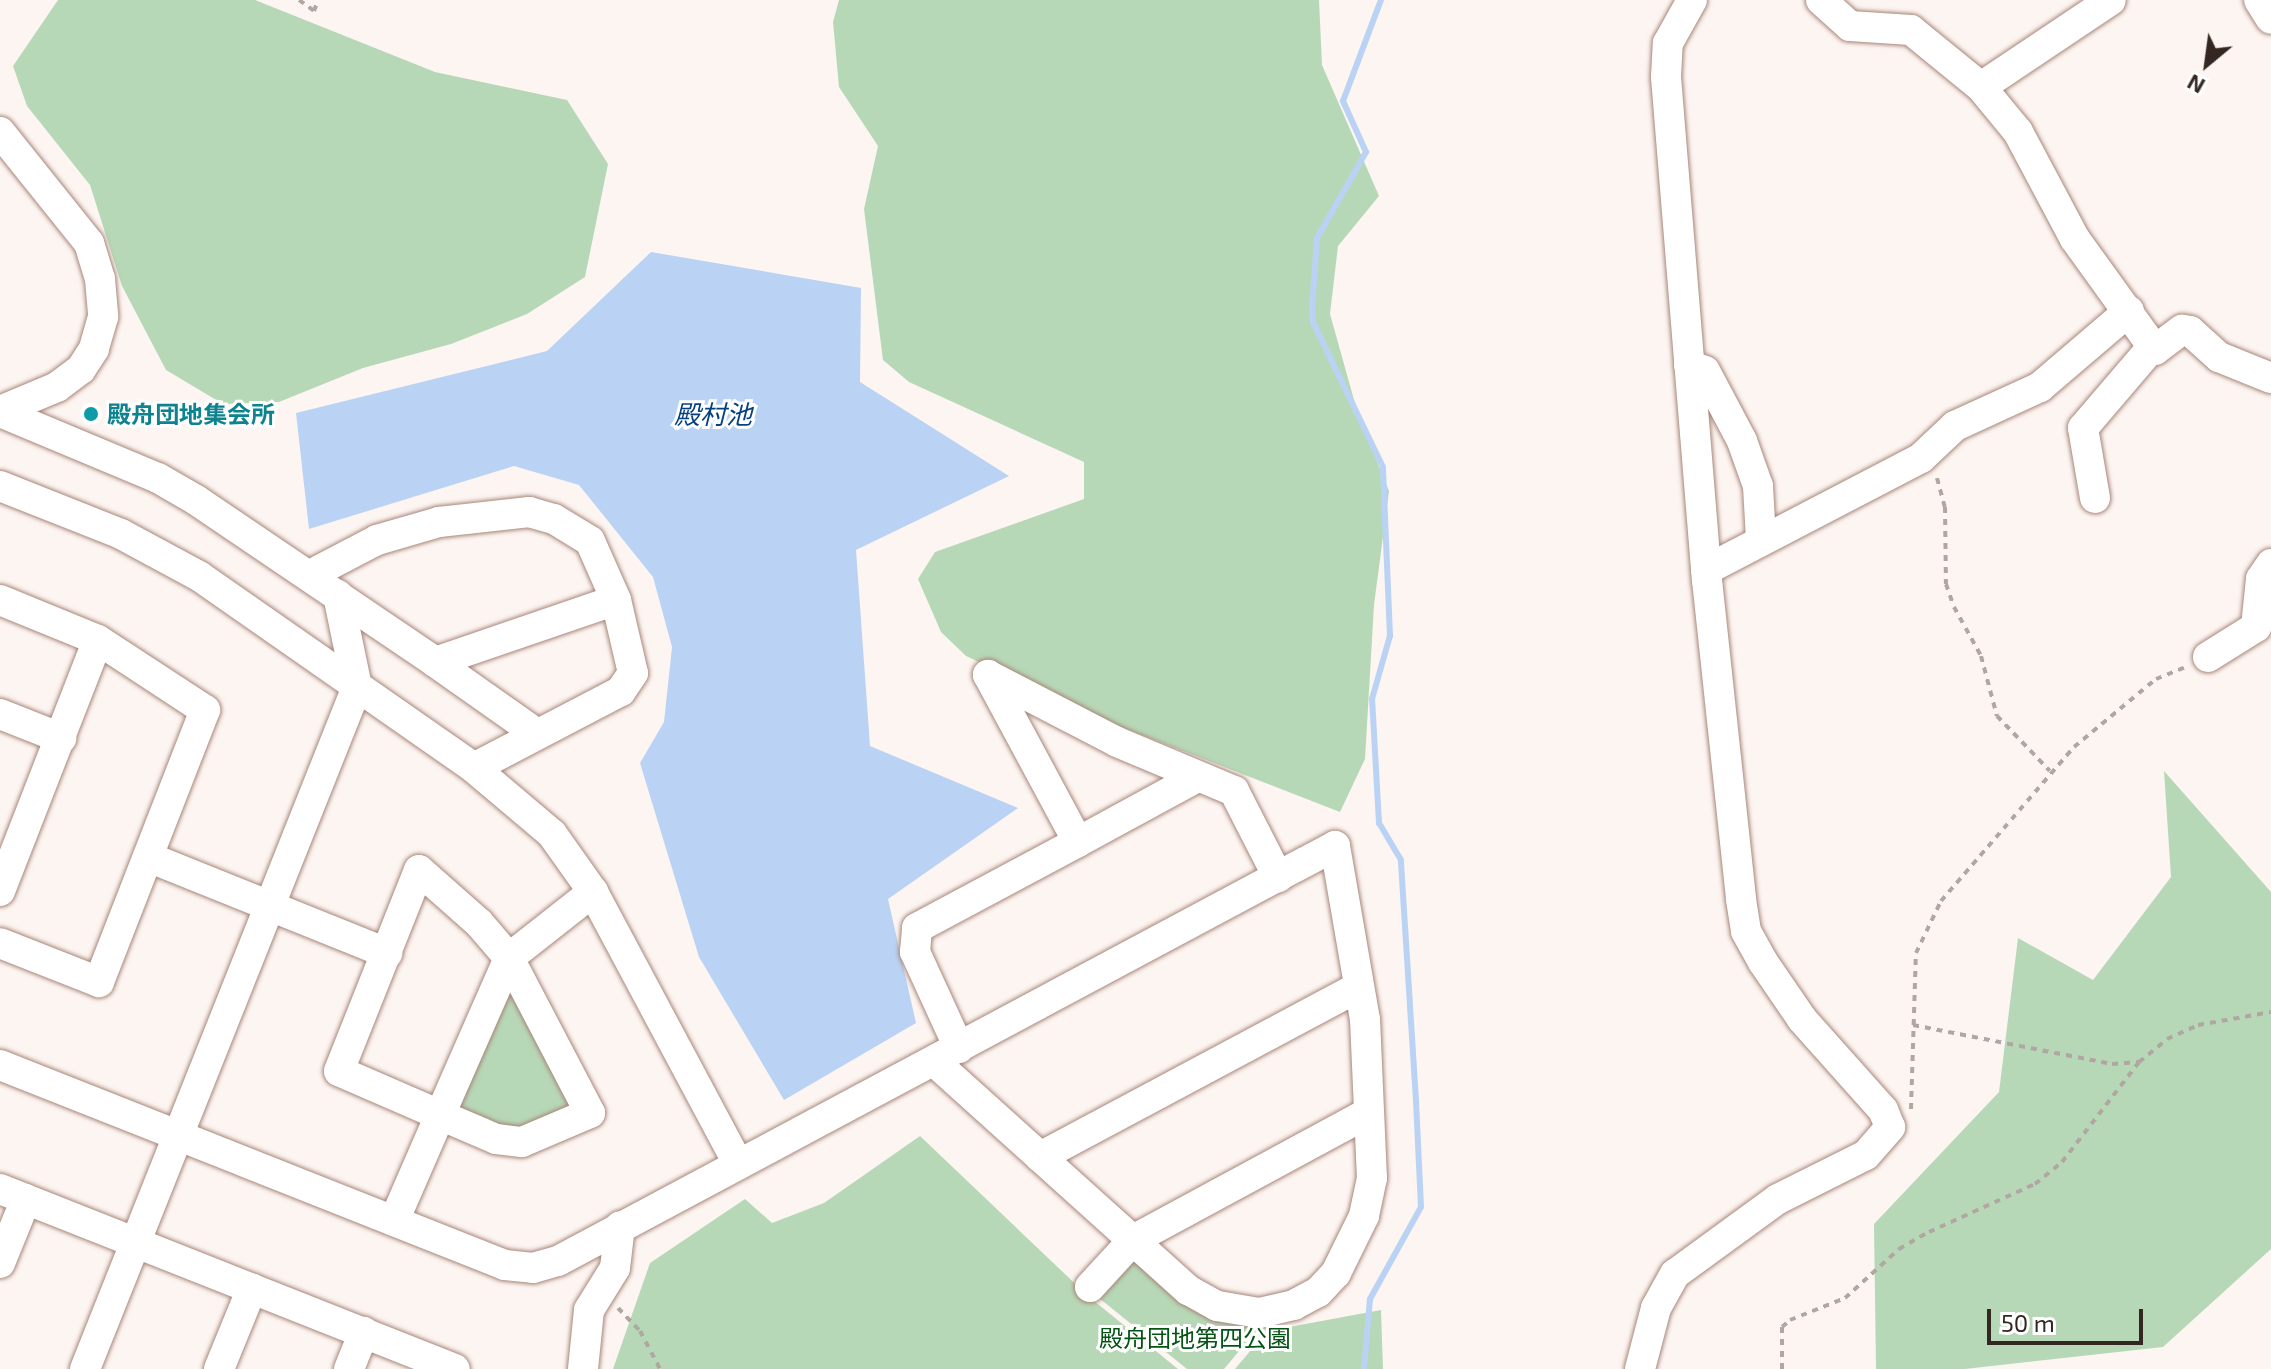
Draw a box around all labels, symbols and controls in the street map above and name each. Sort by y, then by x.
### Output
north arrow [2167,24,2247,104]
text: N [2182,70,2209,100]
water label: 殿村池 [674,398,752,430]
place label: 殿舟団地集会所 [107,400,275,428]
marker: 殿舟団地集会所 [82,405,100,423]
scale bar [1991,1293,2147,1343]
text: 50 m [2001,1308,2055,1337]
park label: 殿舟団地第四公園 [1099,1324,1291,1352]

